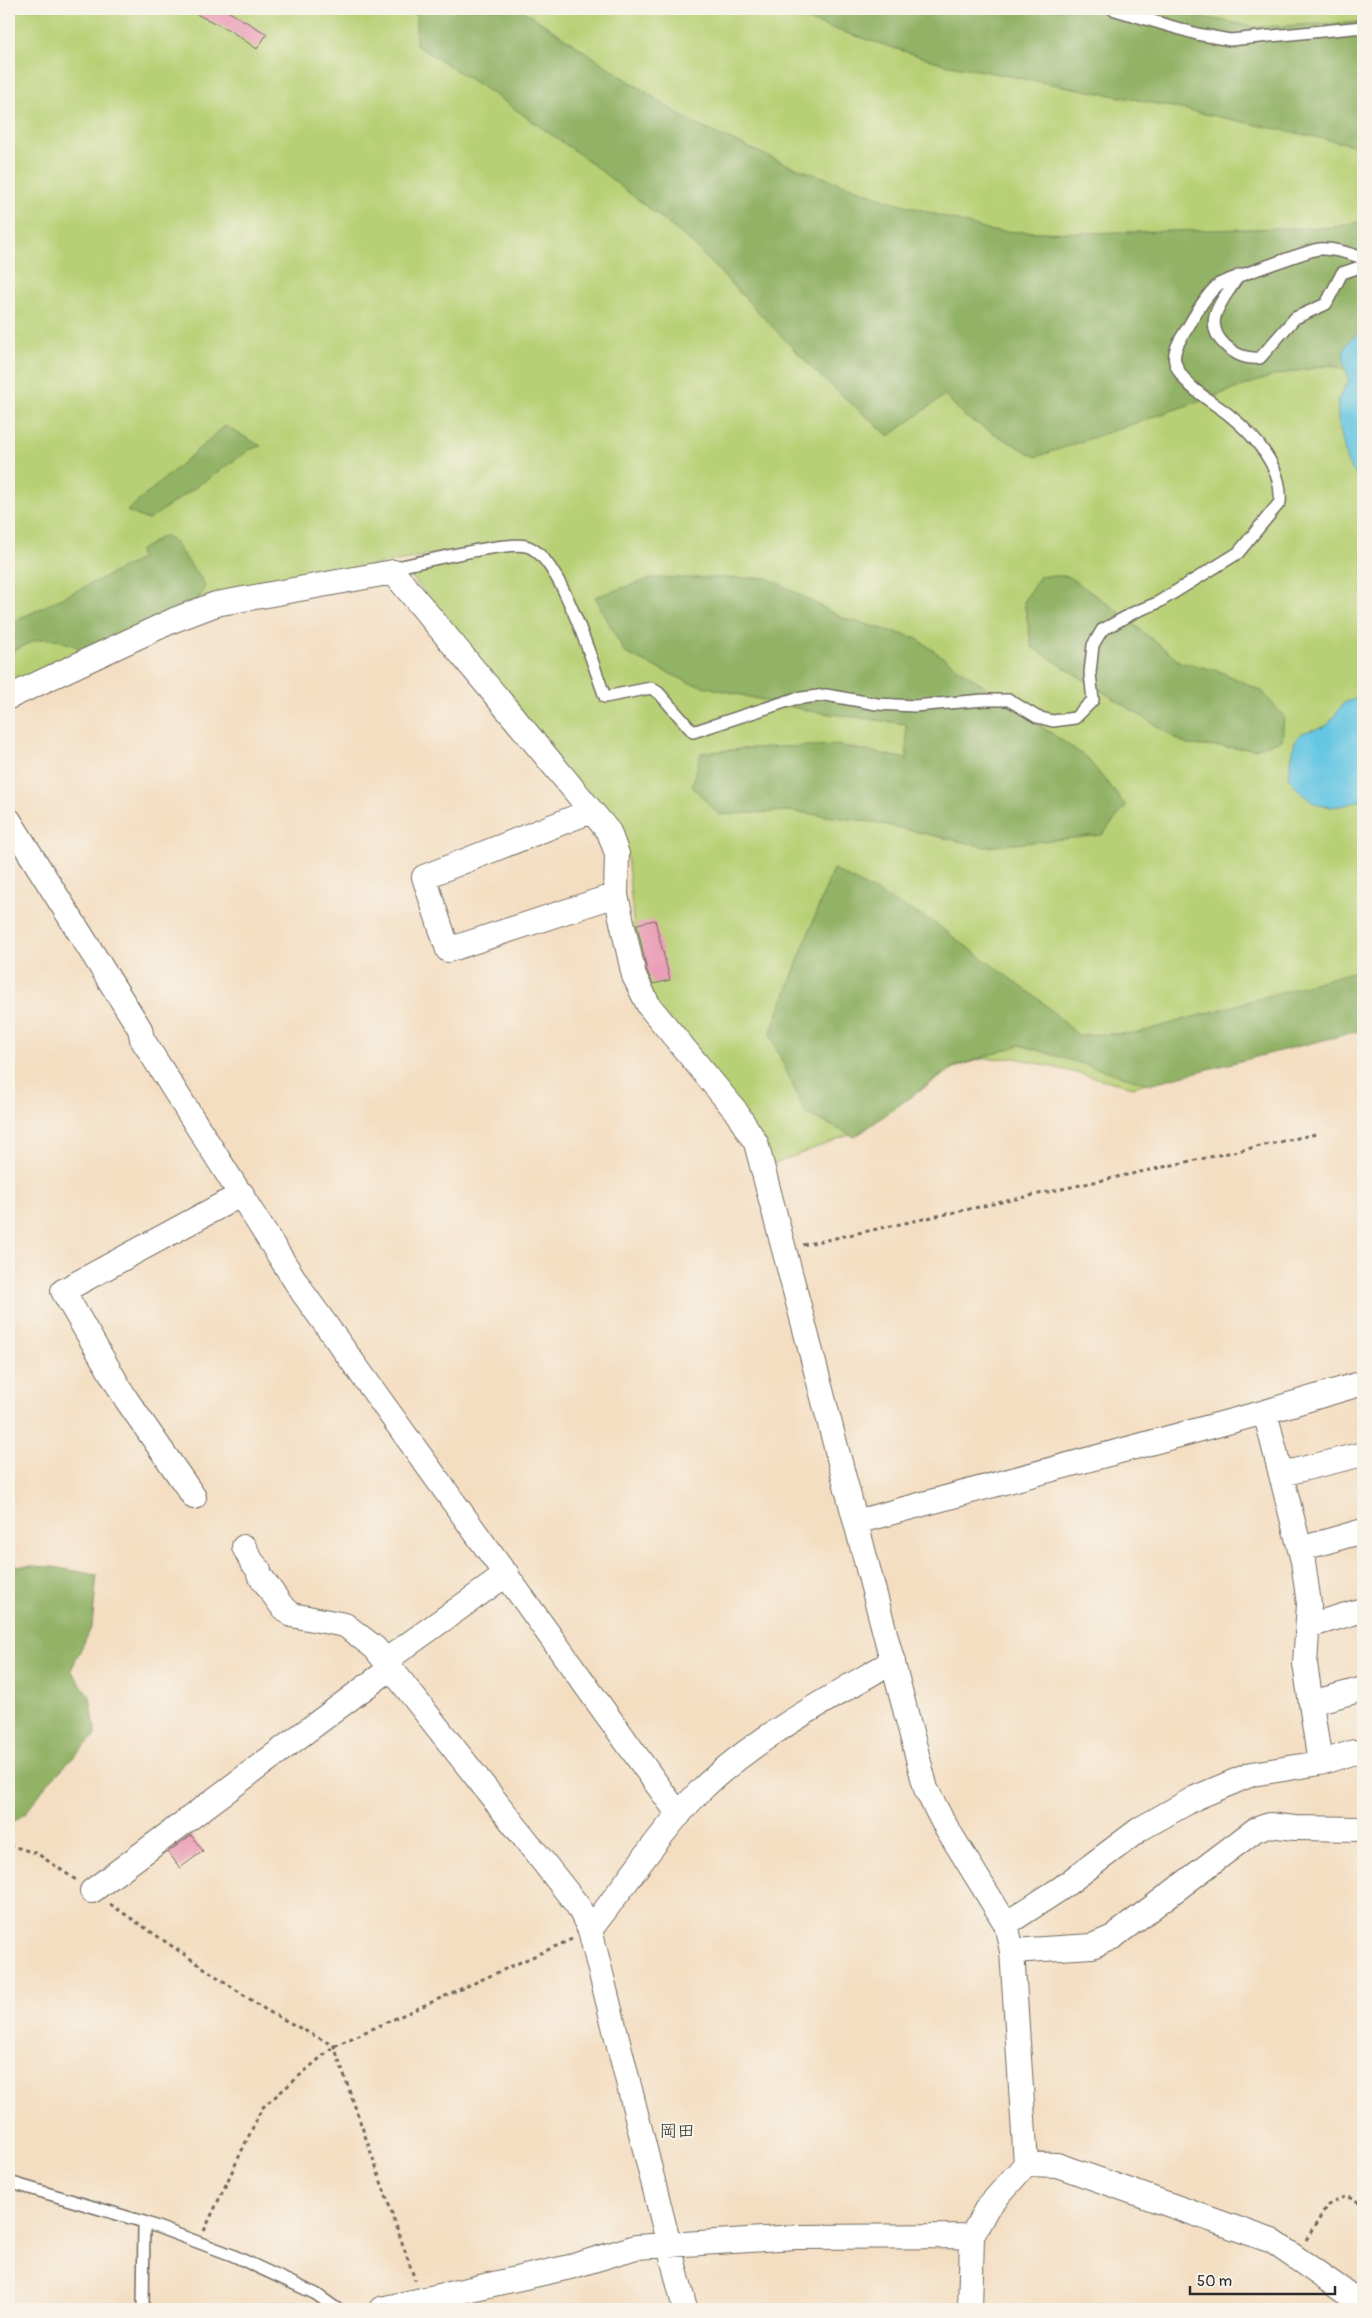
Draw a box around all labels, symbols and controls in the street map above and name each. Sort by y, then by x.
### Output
district label: 岡田 [659,2120,695,2143]
scale bar [1190,2263,1334,2295]
text: 50 m [1197,2272,1232,2291]

